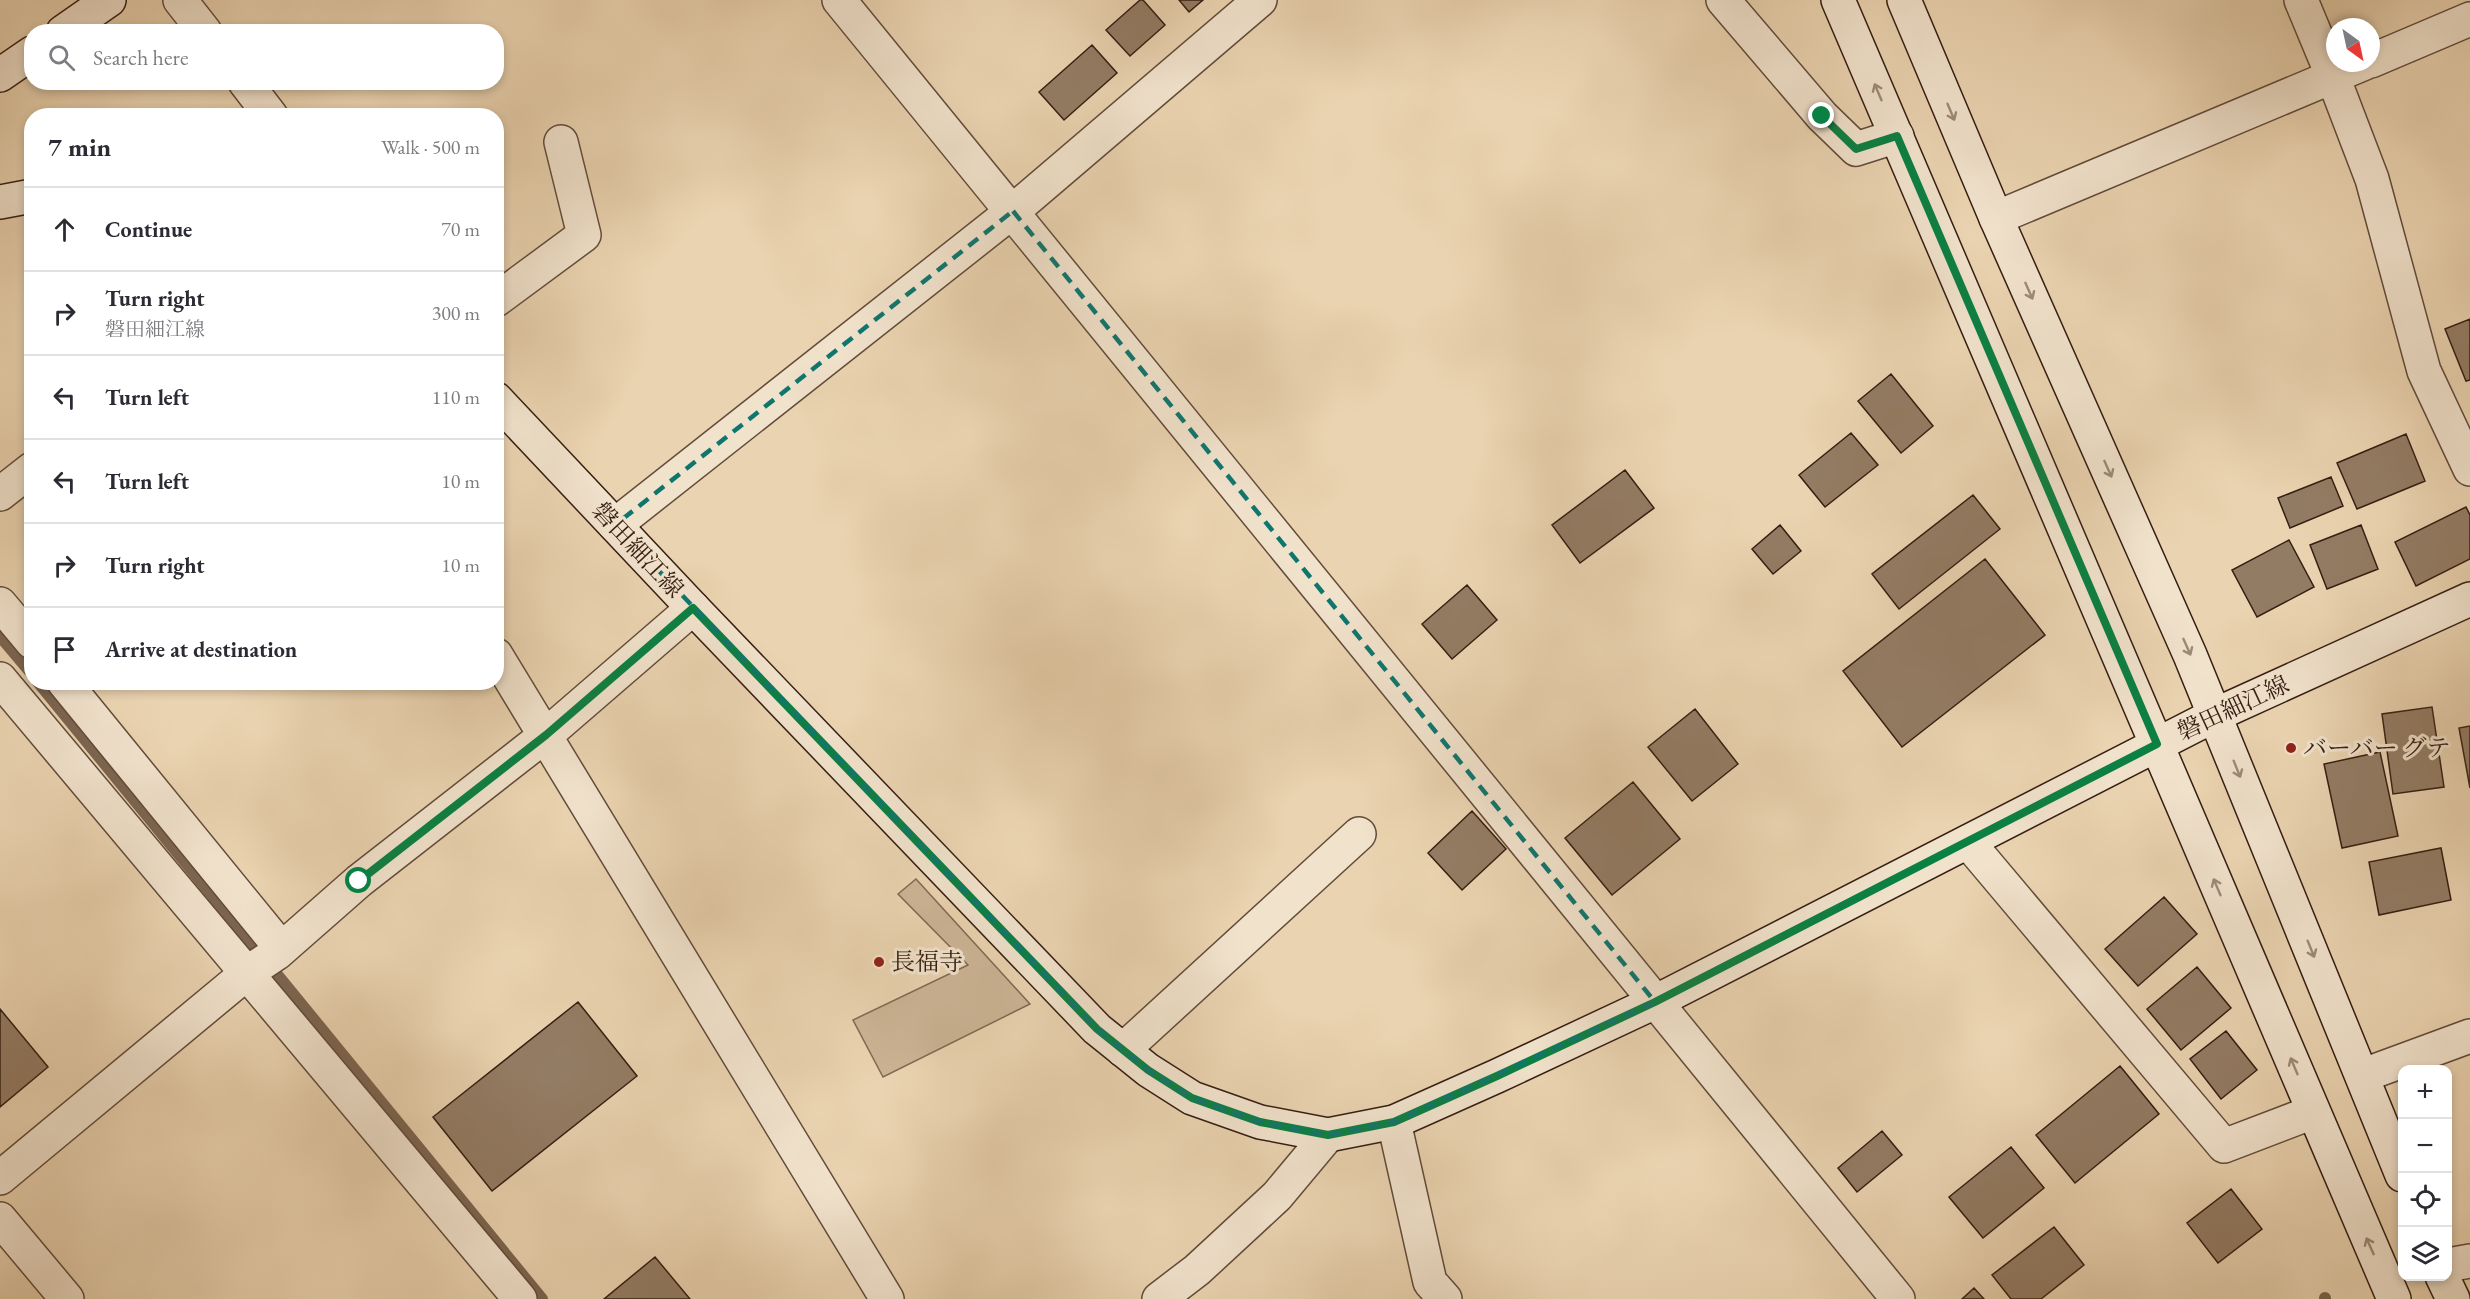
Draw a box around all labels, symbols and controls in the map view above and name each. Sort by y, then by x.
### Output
north arrow [2326,18,2380,72]
search box [24,24,504,90]
icon: search [45,41,78,74]
text: Search here [93,43,188,72]
one-way arrow [1872,83,1883,102]
route end [1808,102,1834,128]
one-way arrow [1946,102,1957,121]
text: 7 min [48,130,111,164]
text: Walk · 500 m [381,134,480,160]
icon: ahead [48,213,81,246]
text: Continue [105,215,192,244]
text: 70 m [441,216,480,242]
one-way arrow [2023,281,2035,299]
text: Turn right [105,284,204,313]
icon: right [48,297,81,330]
text: 300 m [432,300,480,326]
text: 磐田細江線 [105,316,205,342]
icon: left [48,381,81,414]
text: Turn left [105,383,189,412]
text: 110 m [432,384,480,410]
one-way arrow [2103,460,2114,478]
icon: left [48,465,81,498]
text: Turn left [105,467,189,496]
text: 10 m [441,468,480,494]
street label: 磐田細江線 [586,495,691,604]
icon: right [48,549,81,582]
text: Turn right [105,551,204,580]
text: 10 m [441,552,480,578]
icon: arrive [48,633,81,666]
text: Arrive at destination [105,635,297,664]
one-way arrow [2182,638,2193,656]
street label: 磐田細江線 [2172,668,2294,747]
place label: バーバー グテ [2303,732,2451,763]
marker: バーバー グテ [2284,741,2298,755]
one-way arrow [2232,759,2243,777]
route start [345,867,371,893]
one-way arrow [2211,878,2223,896]
one-way arrow [2307,940,2318,958]
place label: 長福寺 [891,946,963,977]
marker: 長福寺 [872,955,886,969]
one-way arrow [2287,1057,2298,1075]
map controls [2398,1065,2452,1281]
button: + [2398,1065,2452,1119]
button: − [2398,1119,2452,1173]
button: locate [2398,1173,2452,1227]
button: layers [2398,1227,2452,1281]
one-way arrow [2363,1237,2375,1255]

